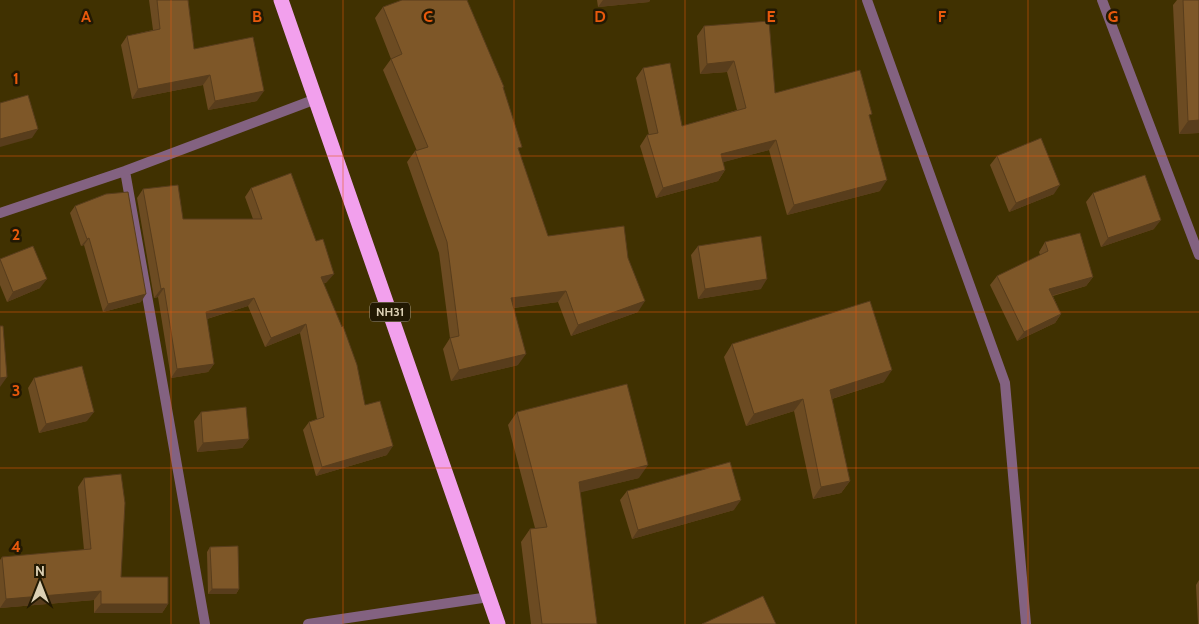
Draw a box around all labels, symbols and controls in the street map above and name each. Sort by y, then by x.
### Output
text: A [81,7,91,26]
text: B [252,7,262,26]
text: C [423,7,433,26]
text: D [594,7,606,26]
text: E [766,7,776,26]
text: F [938,7,947,26]
text: G [1108,7,1118,26]
text: 1 [13,69,19,88]
text: 2 [12,225,20,244]
road number: NH31 [370,302,410,322]
text: 3 [12,381,20,400]
text: 4 [11,537,21,556]
north arrow [15,559,65,609]
text: N [35,562,45,580]

